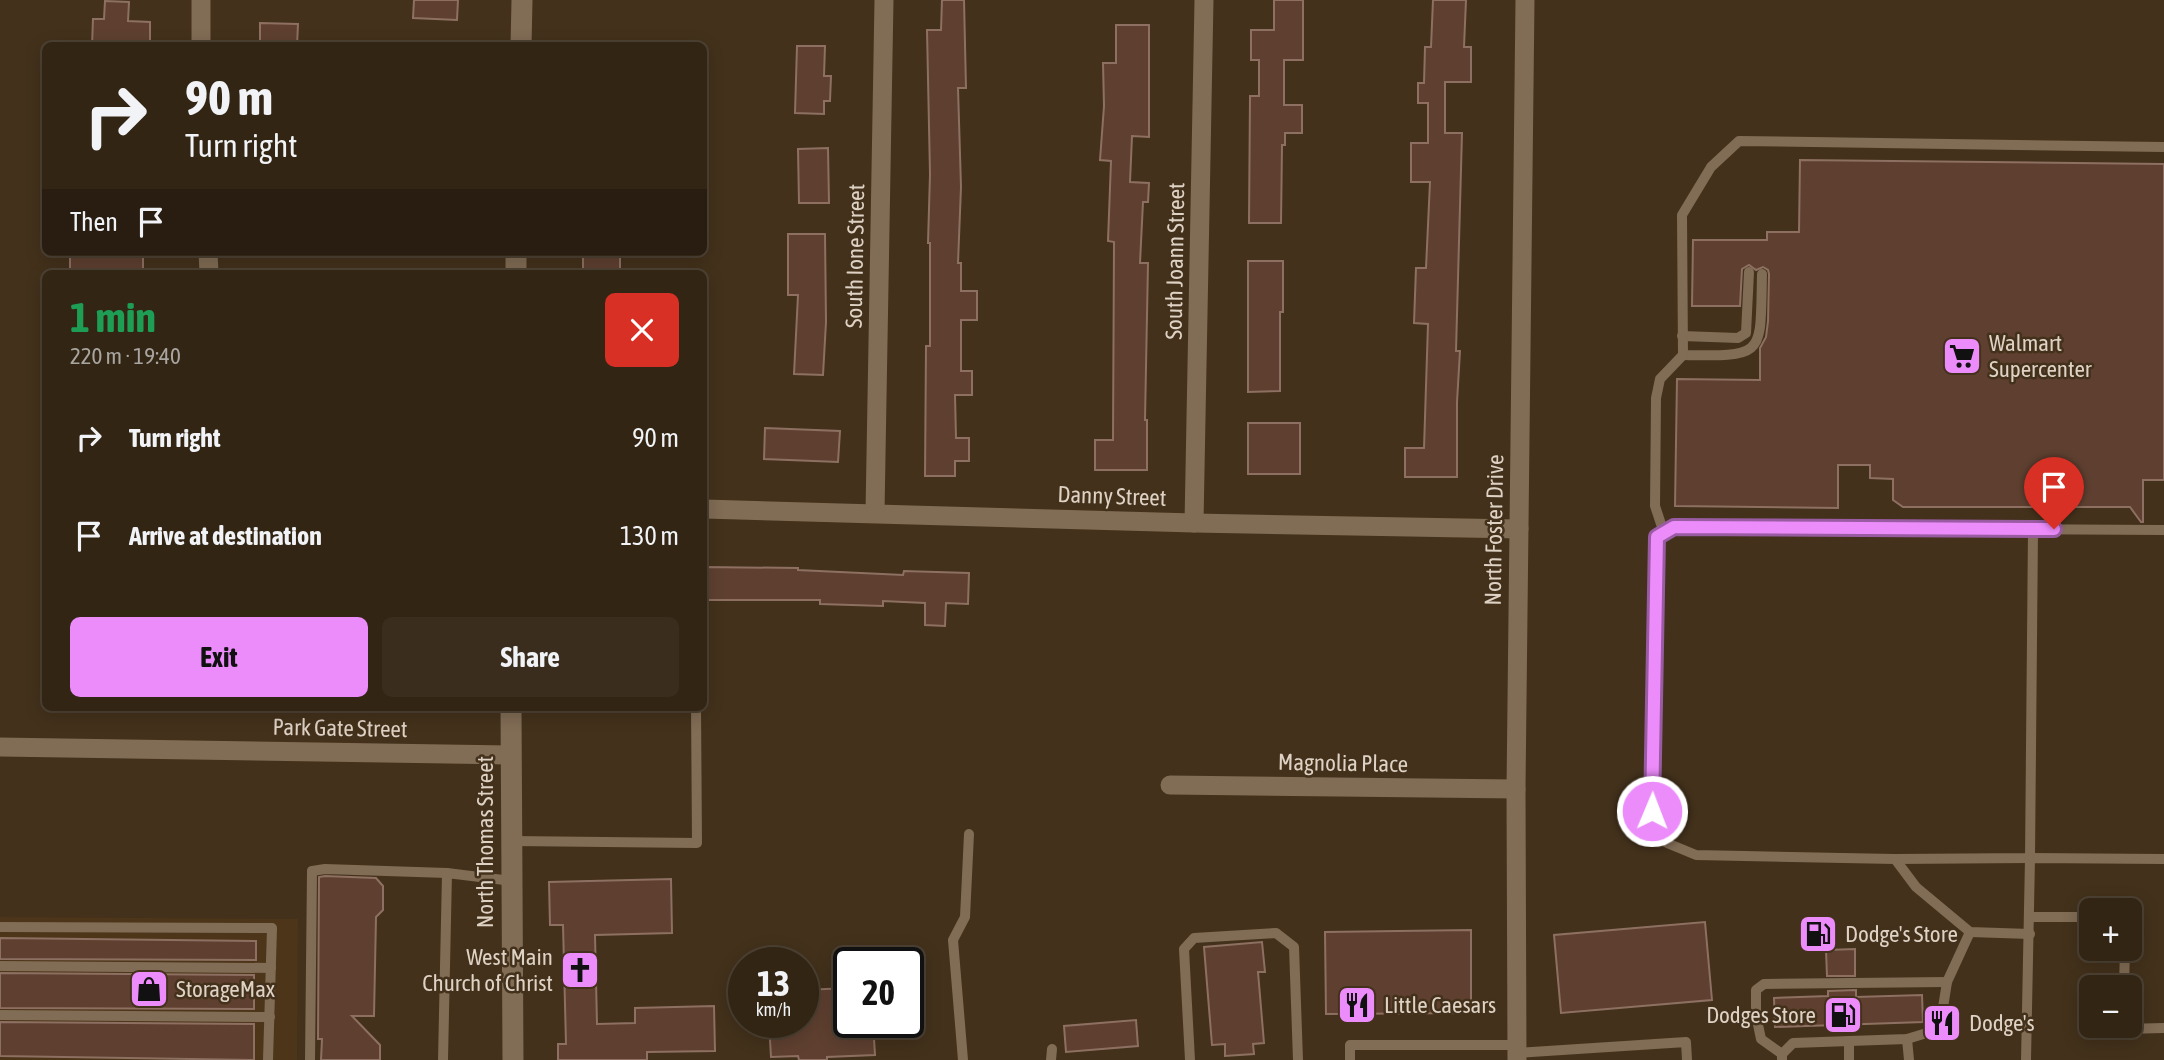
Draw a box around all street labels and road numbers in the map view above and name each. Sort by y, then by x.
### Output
street label: South Joann Street [1161,182,1189,340]
street label: South Ione Street [841,184,869,328]
street label: North Foster Drive [1480,454,1508,606]
street label: Danny Street [1057,481,1167,511]
street label: Park Gate Street [272,714,408,742]
street label: Magnolia Place [1278,749,1408,777]
street label: North Thomas Street [472,756,498,928]

